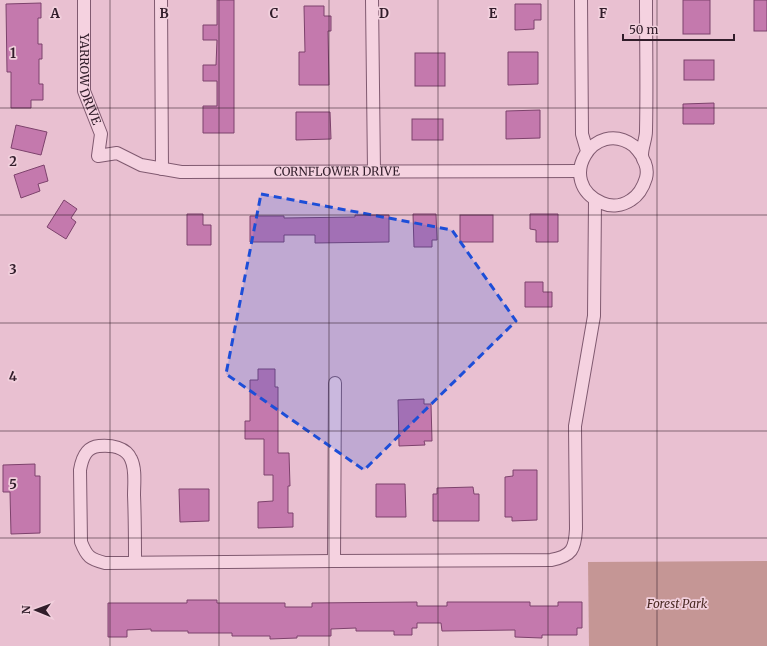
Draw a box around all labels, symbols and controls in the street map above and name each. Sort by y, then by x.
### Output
text: A [49,5,60,22]
text: B [159,5,169,22]
text: C [270,5,279,22]
text: D [379,5,389,22]
text: E [489,5,498,22]
text: F [599,5,607,22]
scale bar [623,16,734,42]
text: 50 m [629,22,658,37]
street label: YARROW DRIVE [77,32,105,127]
text: 1 [10,45,16,62]
text: 2 [9,153,17,170]
street label: CORNFLOWER DRIVE [274,163,400,179]
text: 3 [9,261,17,278]
text: 4 [9,368,18,385]
text: 5 [9,476,17,493]
north arrow [16,590,56,630]
park label: Forest Park [646,596,708,611]
text: N [19,605,33,614]

